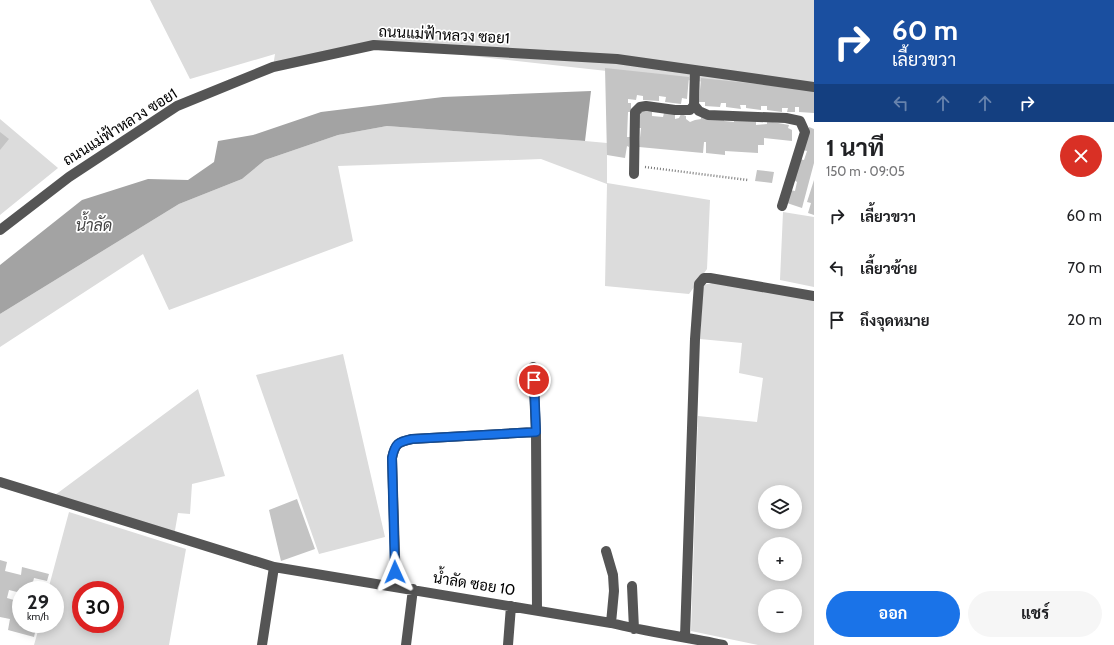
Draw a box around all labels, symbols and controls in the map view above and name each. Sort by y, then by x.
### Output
text: 60 m [892,13,958,47]
icon: right [826,16,878,68]
street label: ถนนแม่ฟ้าหลวง ซอย1 [378,22,510,47]
text: เลี้ยวขวา [892,49,956,71]
street label: ถนนแม่ฟ้าหลวง ซอย1 [59,84,180,169]
icon: left [890,92,912,114]
icon: ahead [932,92,954,114]
icon: ahead [974,92,996,114]
icon: right [1016,92,1038,114]
text: 1 นาที [826,133,884,162]
button: close [1060,135,1102,177]
text: 150 m · 09:05 [826,163,905,179]
icon: right [826,205,848,227]
text: 60 m [1066,207,1102,225]
text: เลี้ยวขวา [860,208,916,226]
water label: น้ำลัด [76,211,112,235]
icon: left [826,257,848,279]
text: 70 m [1068,259,1102,277]
text: เลี้ยวซ้าย [860,260,917,278]
icon: arrive [826,309,848,331]
text: 20 m [1067,311,1102,329]
text: ถึงจุดหมาย [860,312,930,330]
pin [517,363,551,397]
icon: arrive [523,369,545,391]
map controls [758,485,802,633]
button: layers [758,485,802,529]
button: + [758,537,802,581]
position arrow [374,551,416,593]
street label: น้ำลัด ซอย 10 [432,565,517,599]
speed limit sign: 30 [72,581,124,633]
button: − [758,589,802,633]
text: 29 [27,590,49,614]
button: ออก [826,591,960,637]
button: แชร์ [968,591,1102,637]
text: km/h [27,610,49,623]

